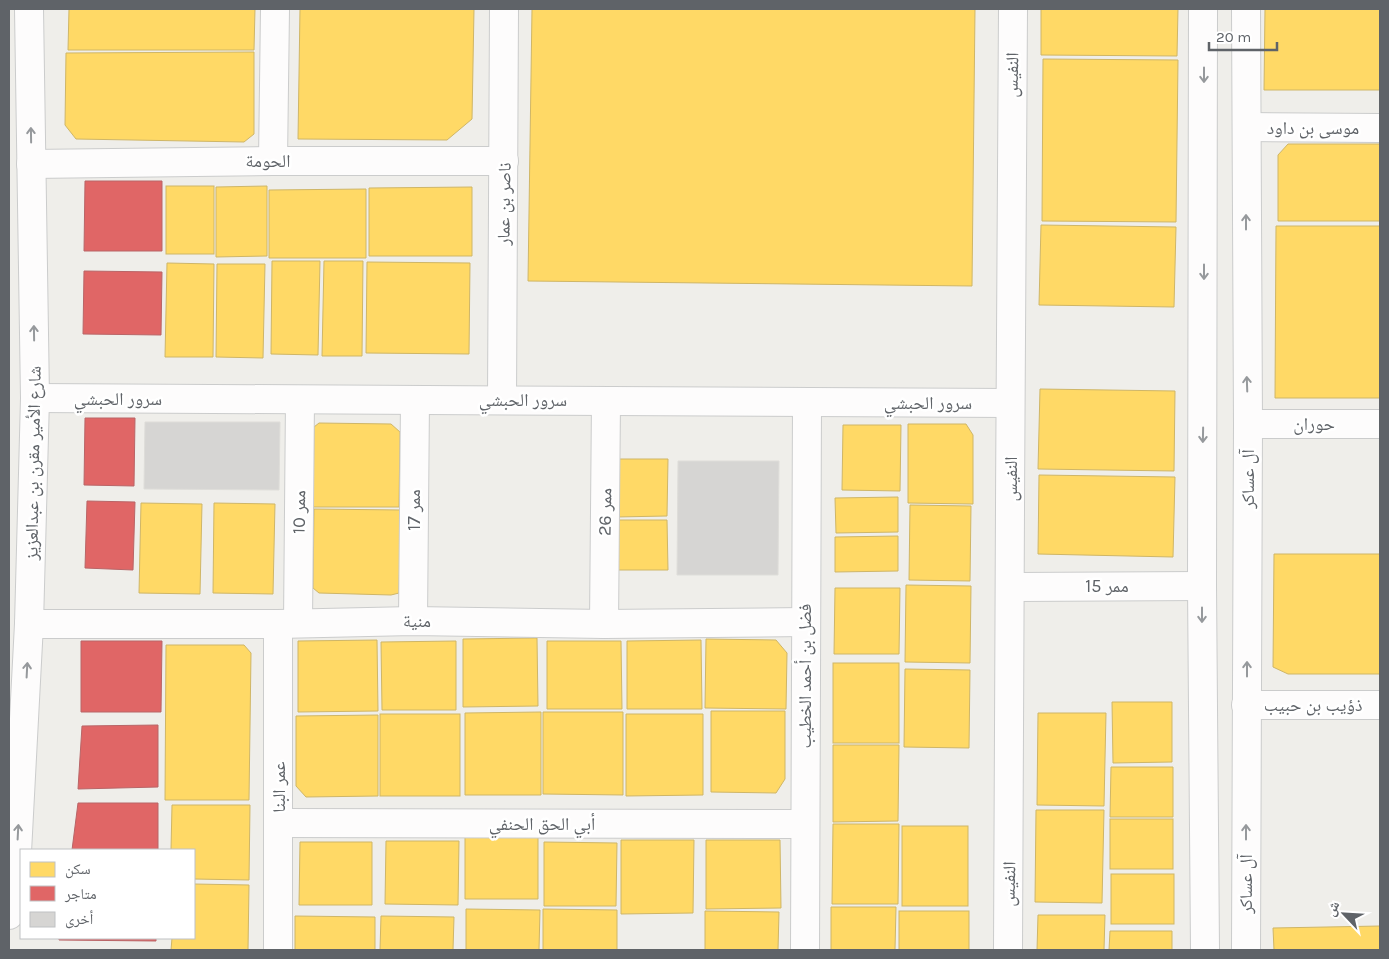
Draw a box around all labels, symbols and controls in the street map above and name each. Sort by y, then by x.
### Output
scale bar [1209,20,1276,52]
text: 20 m [1216,28,1251,46]
street label: النفيس [1001,52,1023,98]
one-way arrow [1199,67,1208,83]
street label: موسى بن داود [1267,117,1359,139]
one-way arrow [26,128,36,144]
street label: الحومة [246,150,290,172]
street label: ناصر بن عمار [492,162,516,247]
one-way arrow [1242,214,1251,230]
one-way arrow [1199,264,1209,280]
one-way arrow [29,325,39,342]
street label: شارع الأمير مقرن بن عبدالعزيز [20,366,46,561]
one-way arrow [1242,376,1252,392]
street label: سرور الحبشي [74,388,162,414]
street label: سرور الحبشي [479,389,567,415]
street label: سرور الحبشي [884,392,972,418]
street label: حوران [1293,413,1335,435]
one-way arrow [1198,426,1208,443]
street label: آل عساكر [1237,449,1259,510]
street label: النفيس [1000,456,1022,502]
street label: ممر 26 [594,488,616,536]
street label: ممر 17 [403,489,425,531]
street label: ممر 10 [288,490,310,534]
street label: ممر 15 [1085,575,1129,597]
street label: فضل بن أحمد الخطيب [794,604,816,748]
one-way arrow [1197,606,1207,623]
street label: منية [403,610,431,632]
one-way arrow [1242,661,1252,678]
one-way arrow [22,662,31,678]
street label: ذؤيب بن حبيب [1264,694,1362,716]
street label: عمر البنا [268,761,290,813]
street label: أبي الحق الحنفي [489,813,595,839]
one-way arrow [1241,824,1251,840]
one-way arrow [14,825,23,841]
legend [20,849,195,939]
street label: آل عساكر [1235,854,1257,915]
text: سكن [65,860,91,879]
street label: النفيس [998,861,1020,907]
text: متاجر [64,885,97,903]
north arrow [1319,889,1369,939]
text: ش [1322,898,1344,919]
text: أخرى [65,910,94,929]

